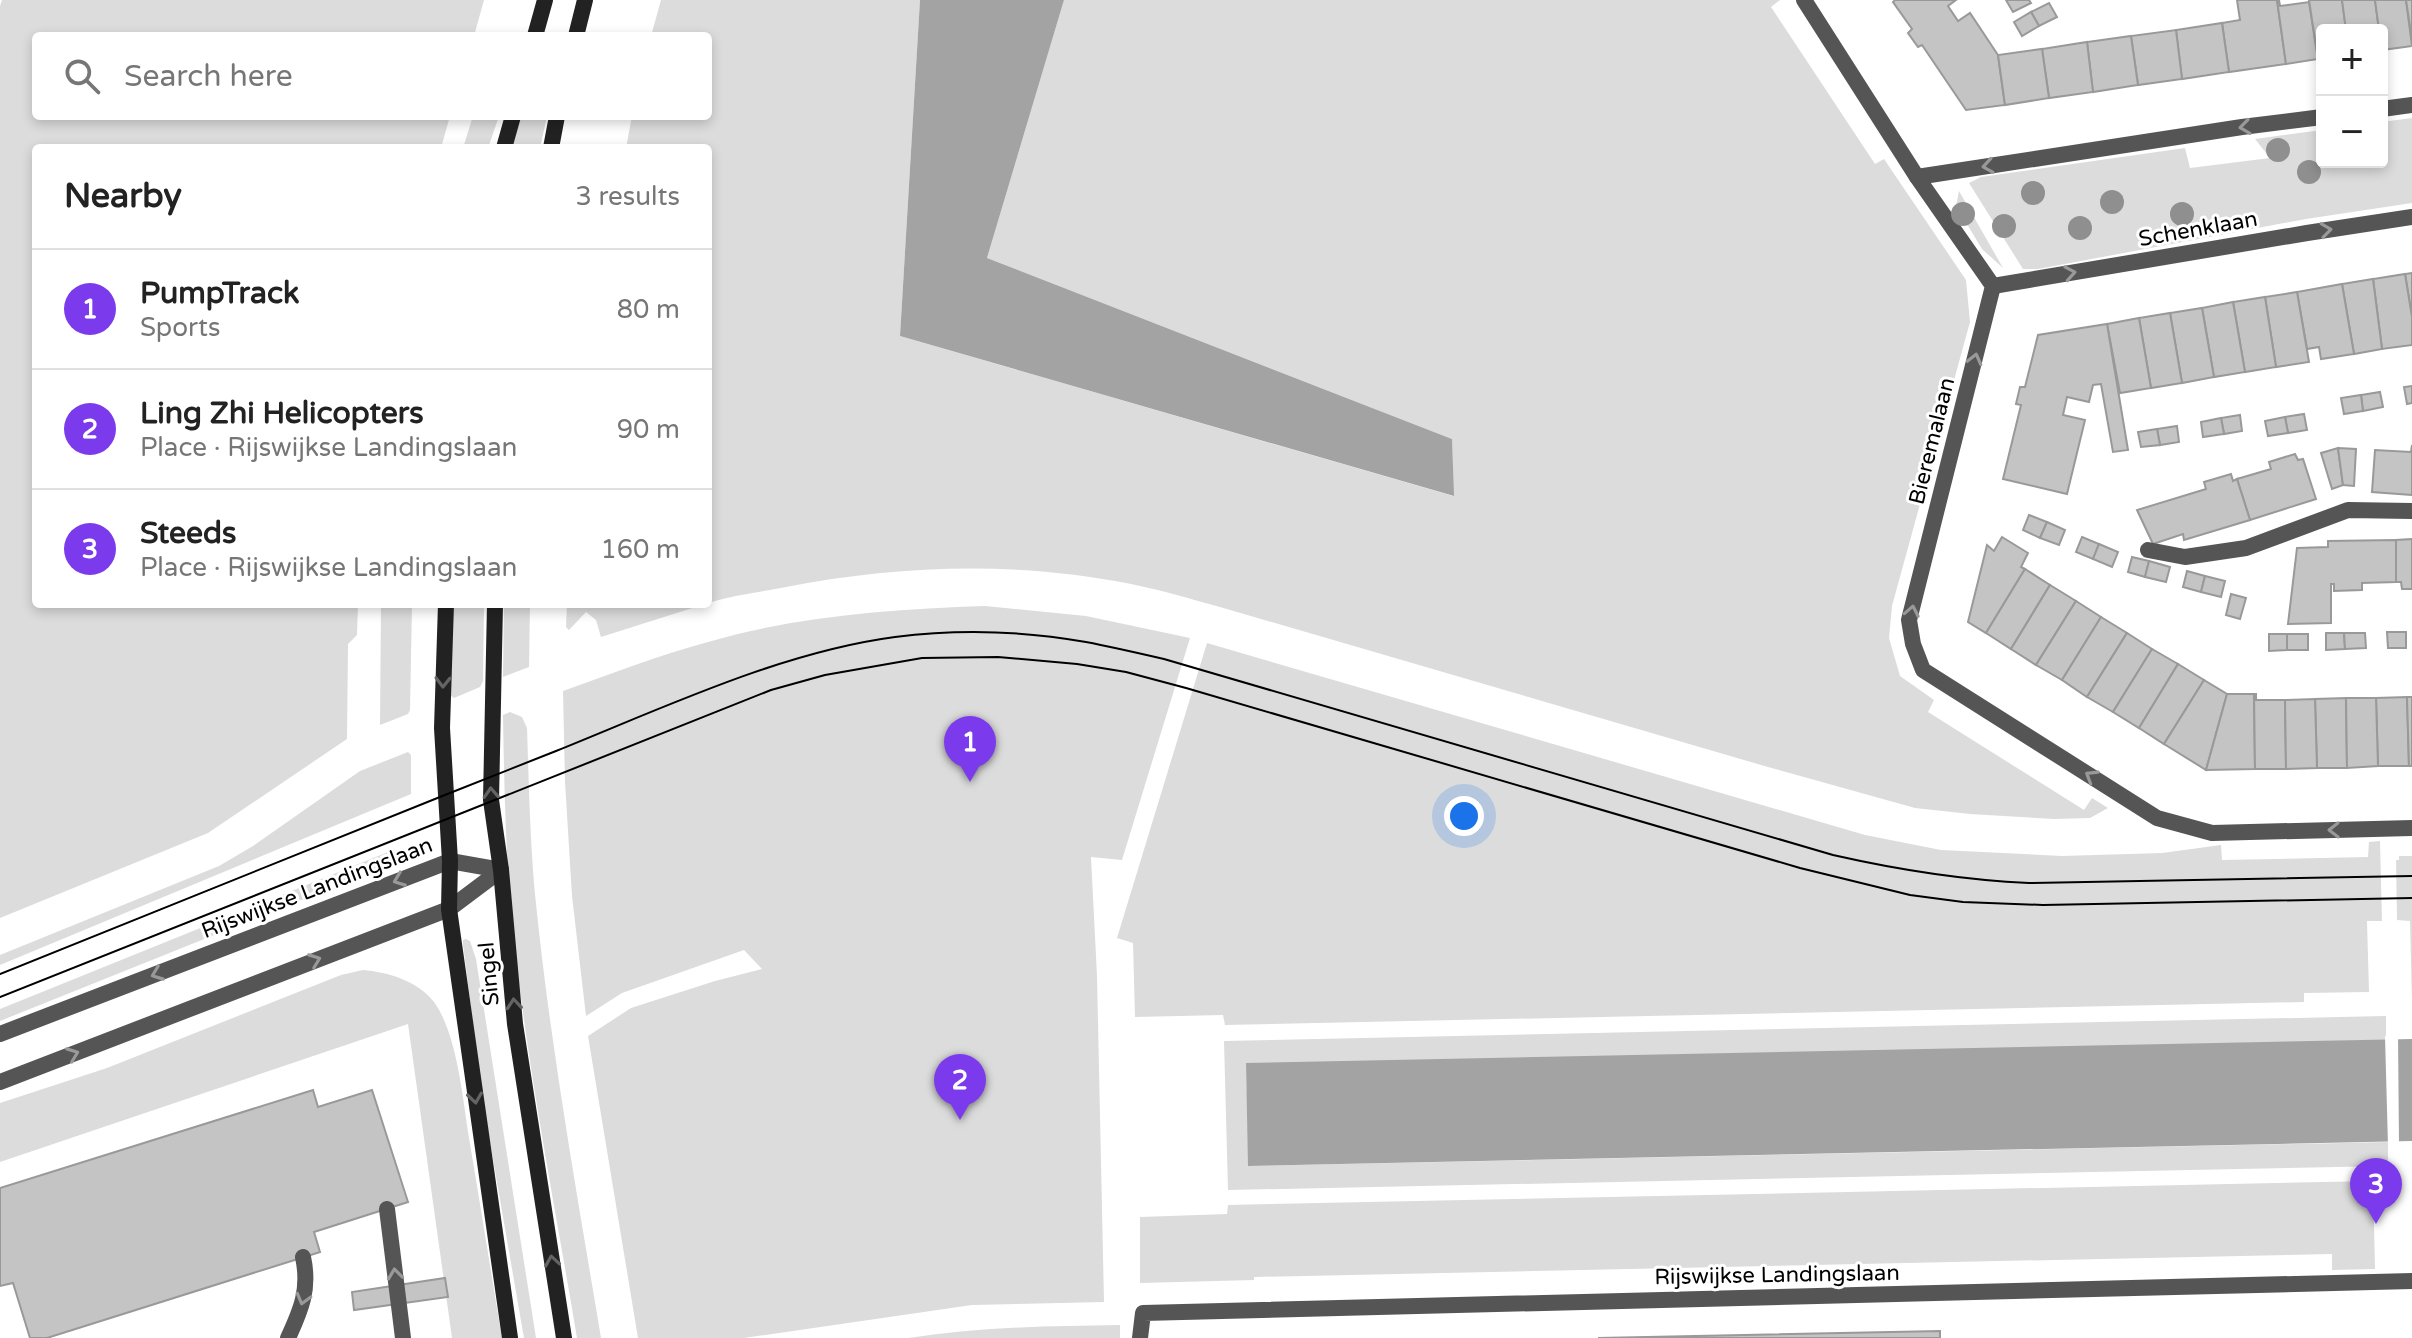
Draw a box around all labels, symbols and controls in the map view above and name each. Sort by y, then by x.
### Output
map controls [2316,24,2388,168]
button: + [2316,24,2388,96]
search box [32,32,712,120]
icon: search [60,54,104,98]
text: Search here [124,58,293,95]
button: − [2316,96,2388,168]
one-way arrow [2238,118,2252,135]
one-way arrow [1981,157,1995,174]
text: Nearby [64,176,182,217]
text: 3 results [575,181,680,212]
street label: Schenklaan [2137,206,2259,252]
one-way arrow [2319,222,2333,239]
one-way arrow [2063,266,2076,283]
text: PumpTrack [140,275,299,312]
text: 1 [82,294,98,325]
text: 80 m [617,294,680,325]
text: Sports [140,312,220,343]
one-way arrow [1965,353,1982,367]
street label: Bieremalaan [1904,375,1960,507]
text: Ling Zhi Helicopters [140,395,424,432]
text: 2 [82,414,98,445]
text: 90 m [617,414,680,445]
text: Place · Rijswijkse Landingslaan [140,432,517,463]
text: Steeds [140,515,236,552]
text: 3 [82,534,98,565]
text: 160 m [600,534,680,565]
text: Place · Rijswijkse Landingslaan [140,552,517,583]
one-way arrow [1903,605,1920,618]
one-way arrow [434,676,452,689]
pin: 1 [944,716,996,782]
one-way arrow [2085,771,2099,786]
one-way arrow [483,786,500,798]
your location [1444,796,1484,836]
one-way arrow [2327,821,2340,839]
street label: Rijswijkse Landingslaan [198,832,436,944]
one-way arrow [393,870,407,887]
street label: Singel [473,941,505,1007]
one-way arrow [307,953,321,970]
one-way arrow [151,964,165,981]
one-way arrow [505,997,522,1010]
one-way arrow [65,1047,79,1064]
pin: 2 [934,1054,986,1120]
one-way arrow [466,1091,483,1105]
pin: 3 [2350,1158,2402,1224]
one-way arrow [545,1254,562,1268]
street label: Rijswijkse Landingslaan [1654,1260,1900,1290]
one-way arrow [386,1267,403,1280]
one-way arrow [296,1291,312,1305]

